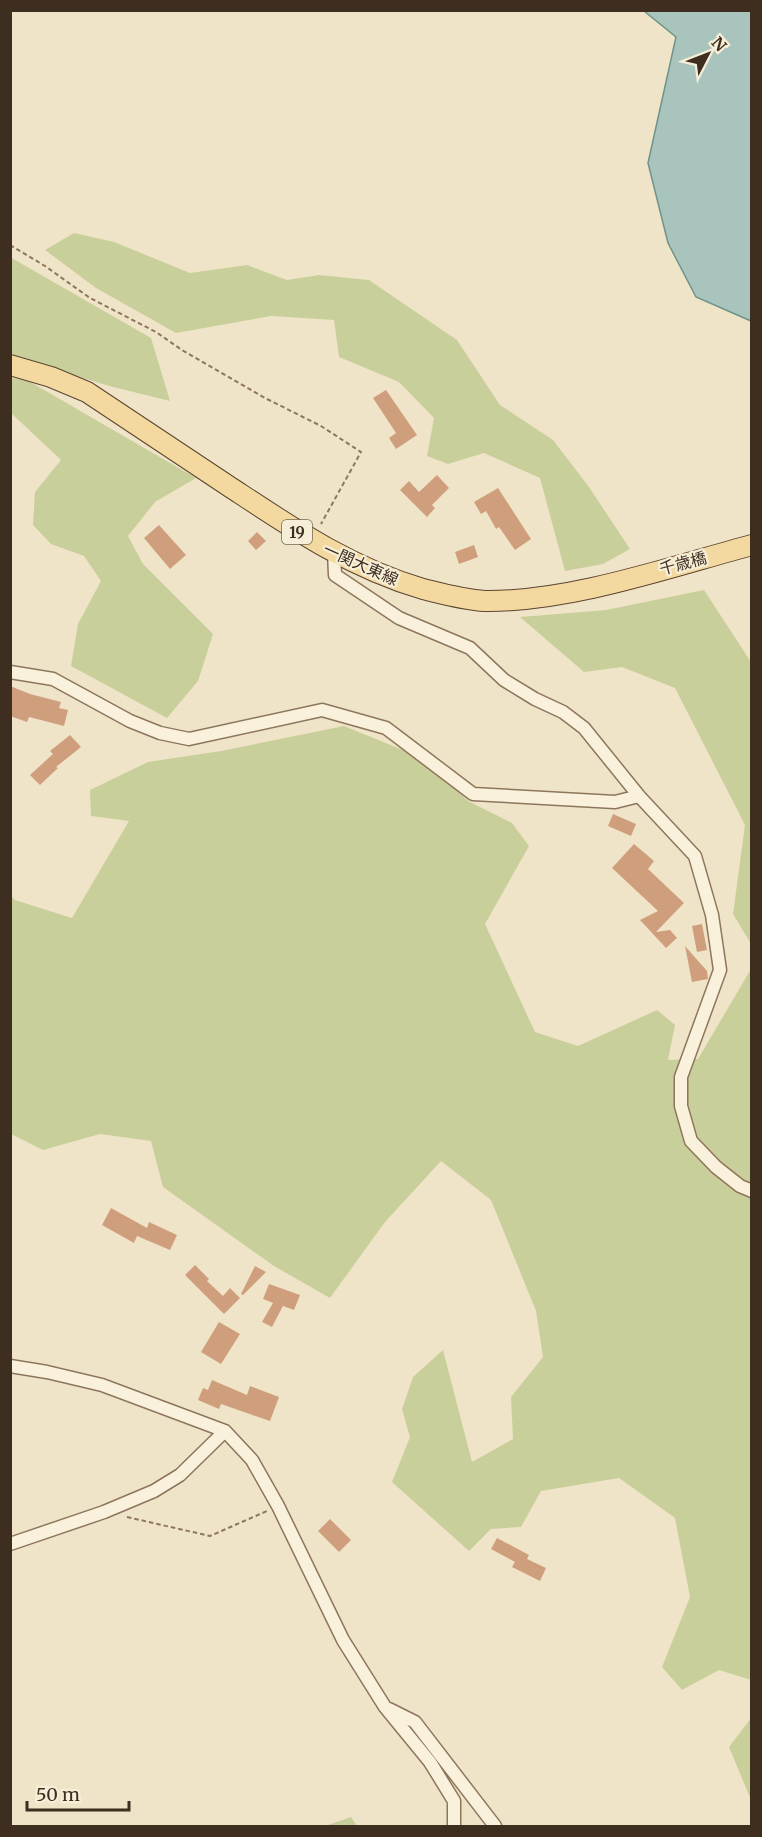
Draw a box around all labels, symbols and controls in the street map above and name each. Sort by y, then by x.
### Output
north arrow [678,24,738,84]
text: N [707,33,731,56]
road number: 19 [282,520,312,544]
street label: 一関大東線 [320,539,402,589]
street label: 千歳橋 [657,547,709,579]
scale bar [27,1774,129,1812]
text: 50 m [36,1783,80,1806]

